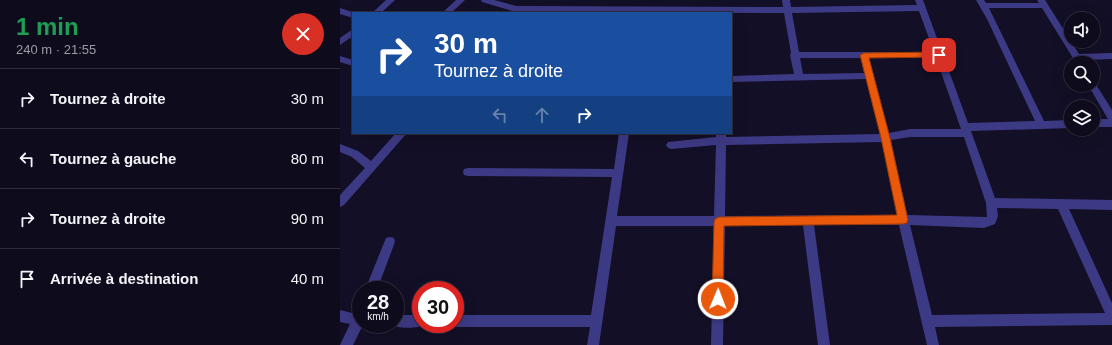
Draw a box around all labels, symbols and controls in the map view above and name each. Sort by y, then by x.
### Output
map controls [1064,12,1100,136]
button: sound [1064,12,1100,48]
text: 1 min [16,13,79,40]
button: close [282,13,324,55]
icon: right [368,28,420,80]
text: 30 m [434,28,498,59]
pin [922,38,956,72]
text: 240 m · 21:55 [16,42,96,57]
icon: arrive [928,44,950,66]
button: search [1064,56,1100,92]
text: Tournez à droite [434,61,563,81]
icon: right [16,88,38,110]
text: Tournez à droite [50,90,166,107]
text: 30 m [291,90,324,107]
button: layers [1064,100,1100,136]
icon: left [489,104,511,126]
icon: ahead [531,104,553,126]
icon: right [573,104,595,126]
icon: left [16,148,38,170]
text: Tournez à gauche [50,150,176,167]
text: 80 m [291,150,324,167]
icon: right [16,208,38,230]
text: Tournez à droite [50,210,166,227]
text: 90 m [291,210,324,227]
icon: arrive [16,268,38,290]
text: Arrivée à destination [50,270,198,287]
text: 40 m [291,270,324,287]
position arrow [697,278,739,320]
speed limit sign: 30 [412,281,464,333]
text: 28 [367,291,389,313]
text: km/h [367,311,389,322]

